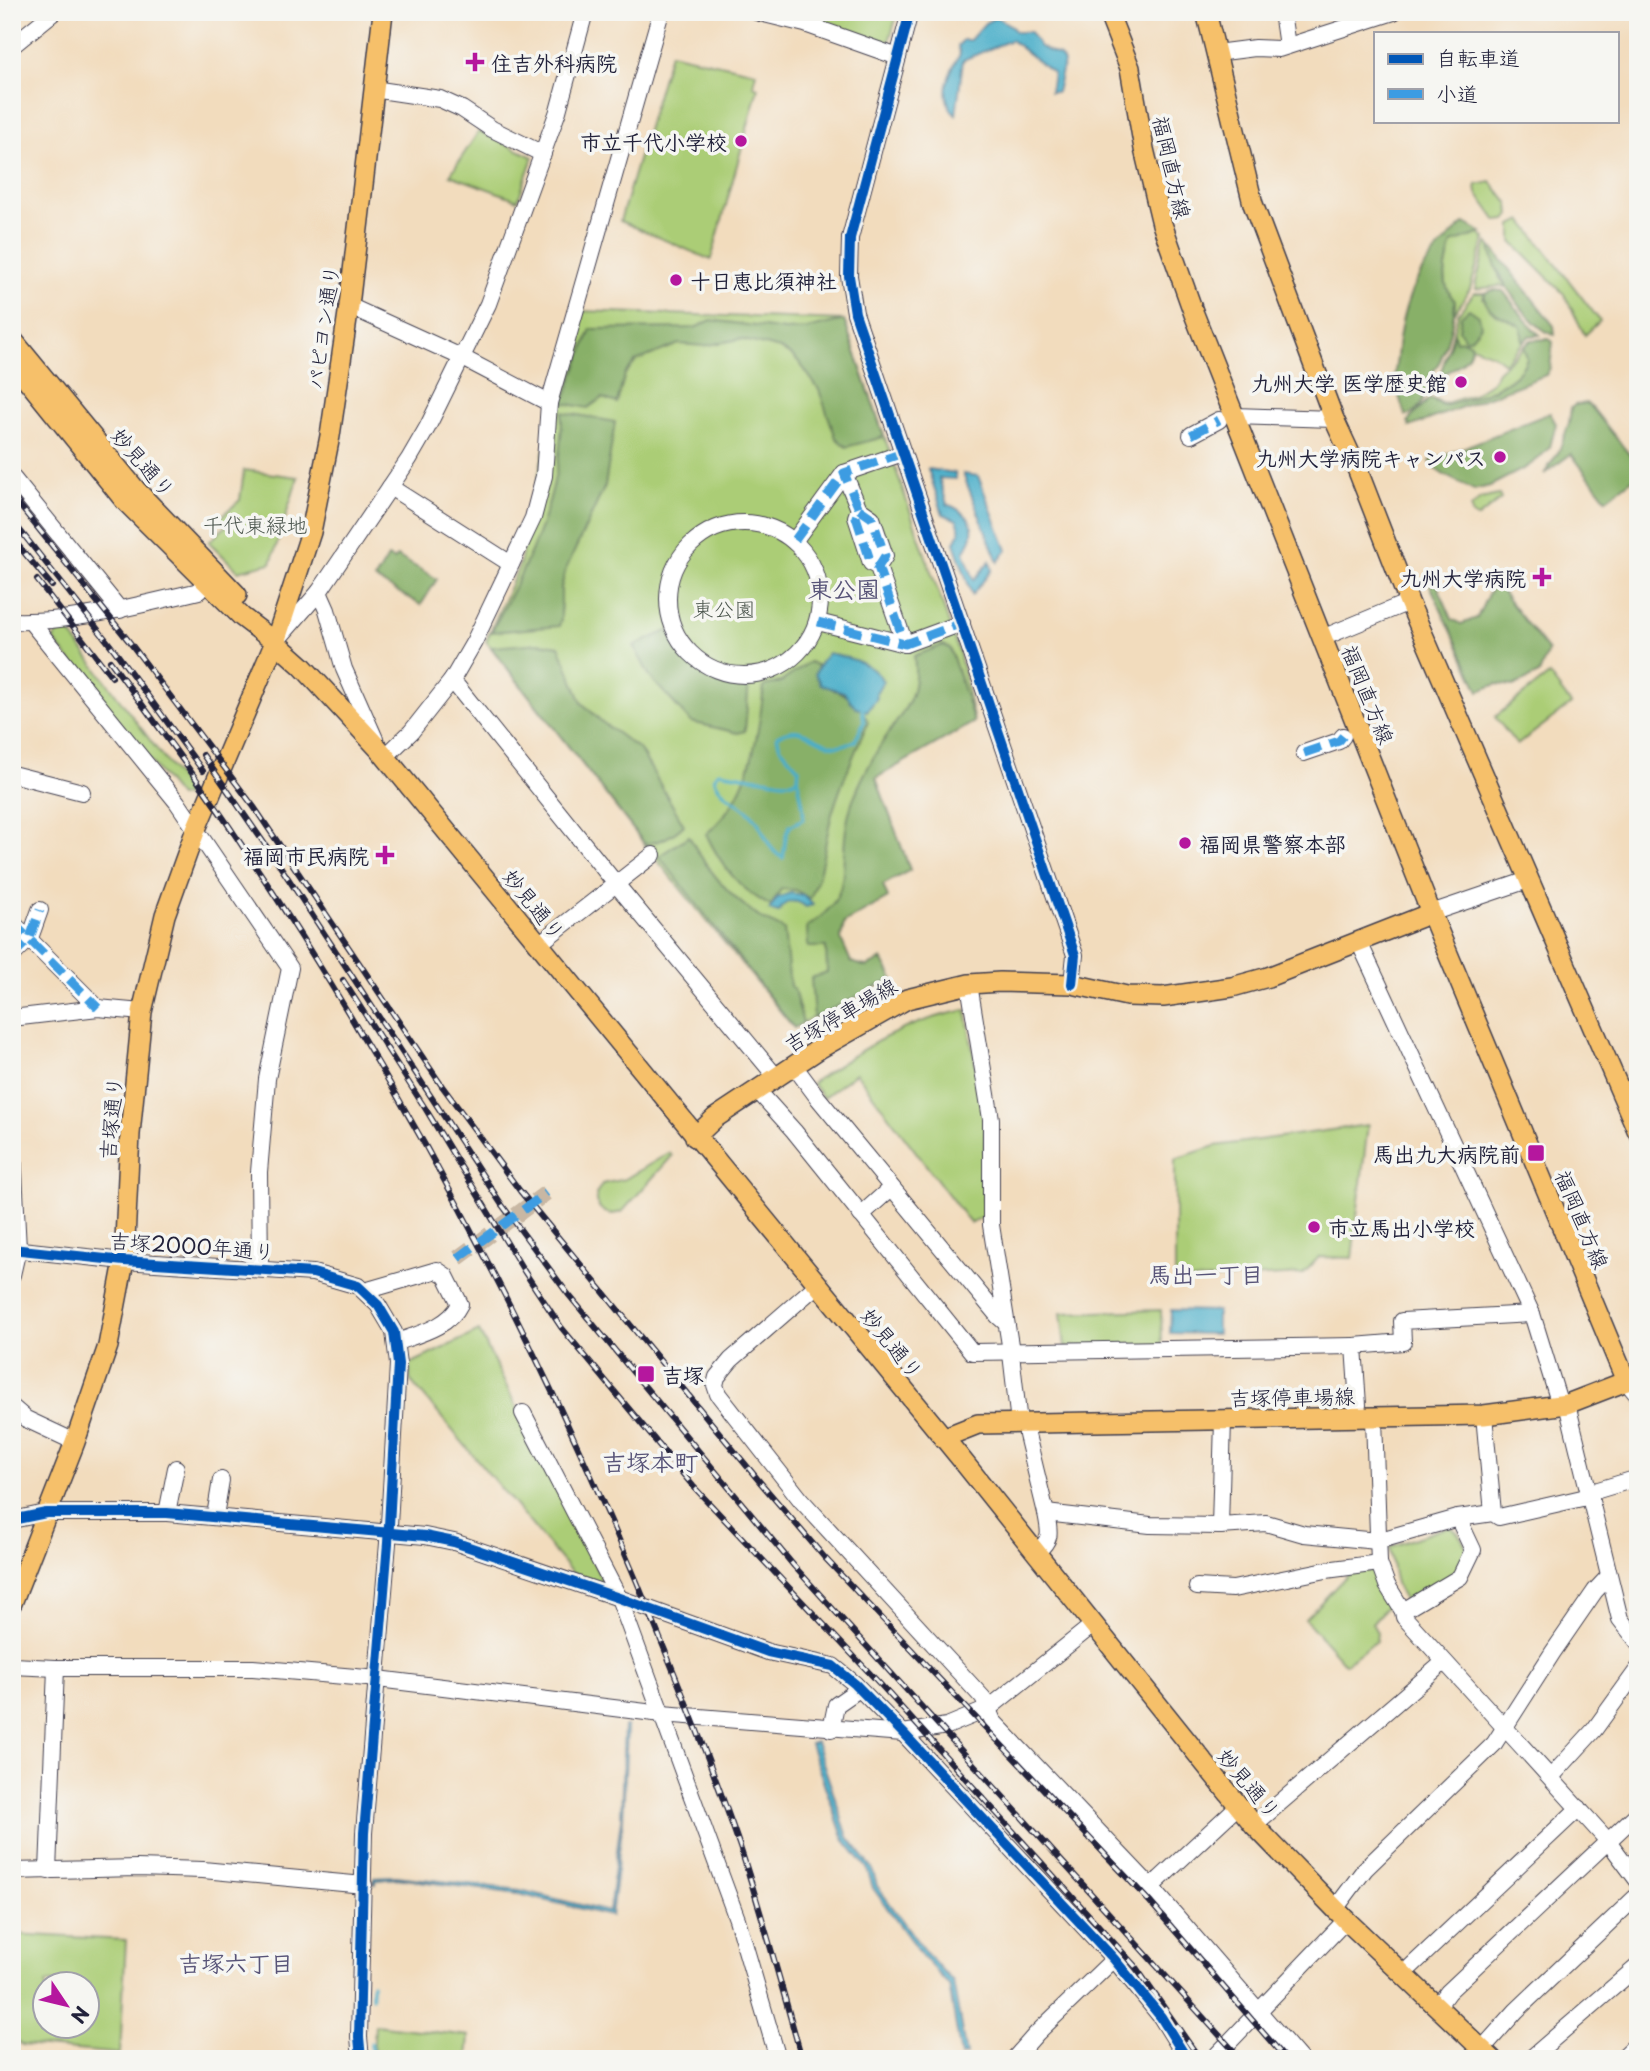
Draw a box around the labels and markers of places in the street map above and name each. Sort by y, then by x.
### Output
place label: 住吉外科病院 [491,46,617,78]
marker: 住吉外科病院 [465,52,485,72]
place label: 市立千代小学校 [580,125,727,157]
marker: 市立千代小学校 [733,133,749,149]
place label: 十日恵比須神社 [690,264,837,296]
marker: 十日恵比須神社 [668,272,684,288]
place label: 九州大学 医学歴史館 [1251,366,1447,398]
marker: 九州大学 医学歴史館 [1453,374,1469,390]
place label: 九州大学病院キャンパス [1256,441,1486,473]
marker: 九州大学病院キャンパス [1492,449,1508,465]
place label: 九州大学病院 [1400,561,1526,593]
marker: 九州大学病院 [1532,567,1552,587]
place label: 福岡県警察本部 [1199,827,1346,859]
marker: 福岡県警察本部 [1177,835,1193,851]
place label: 福岡市民病院 [243,839,369,871]
marker: 福岡市民病院 [375,845,395,865]
place label: 馬出九大病院前 [1373,1137,1520,1169]
marker: 馬出九大病院前 [1526,1143,1546,1163]
place label: 市立馬出小学校 [1328,1211,1475,1243]
marker: 市立馬出小学校 [1306,1219,1322,1235]
place label: 吉塚 [662,1358,704,1390]
marker: 吉塚 [636,1364,656,1384]

